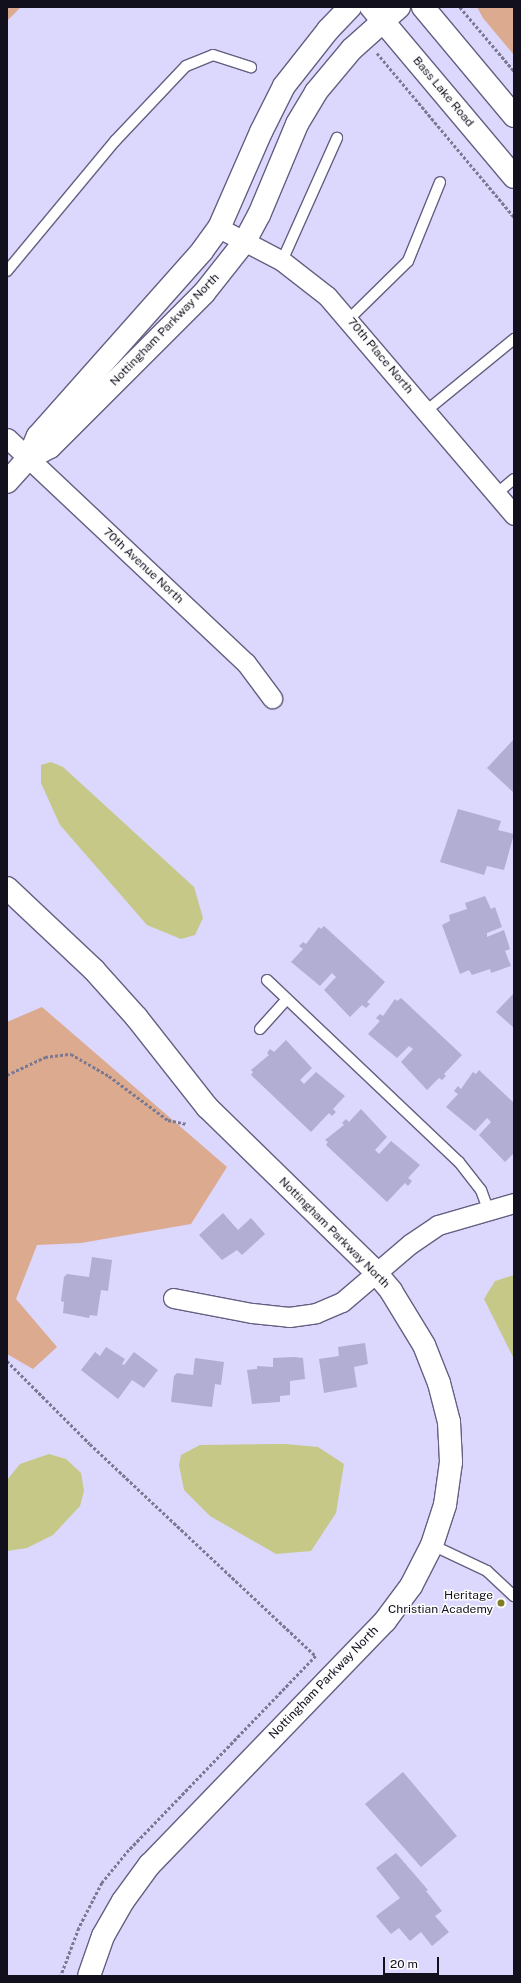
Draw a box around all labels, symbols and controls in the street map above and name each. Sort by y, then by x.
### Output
street label: Bass Lake Road [409,54,477,130]
street label: Nottingham Parkway North [107,271,223,389]
street label: 70th Place North [344,315,416,397]
street label: 70th Avenue North [100,525,186,607]
street label: Nottingham Parkway North [275,1174,393,1292]
place label: Heritage Christian Academy [388,1589,493,1617]
marker: Heritage Christian Academy [496,1598,506,1608]
street label: Nottingham Parkway North [266,1624,382,1742]
scale bar [385,1949,441,1975]
text: 20 m [390,1957,418,1971]

